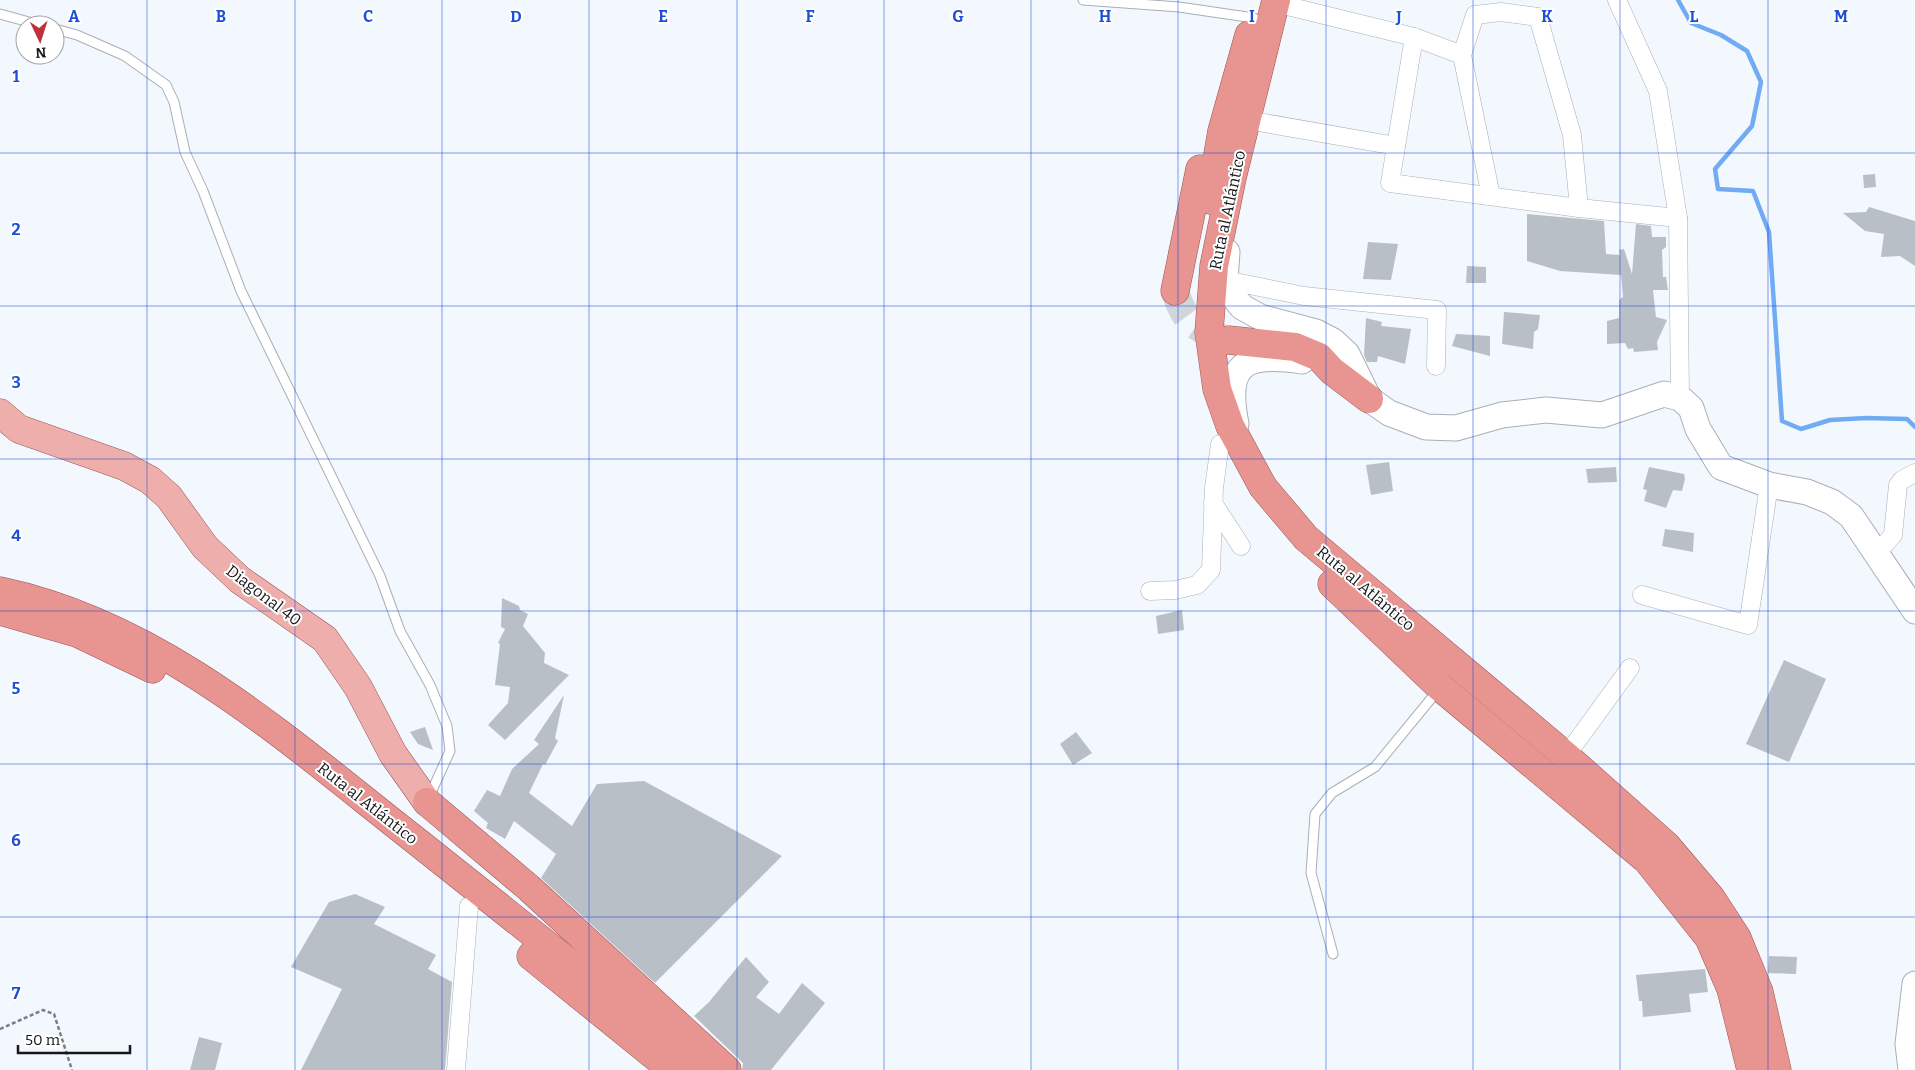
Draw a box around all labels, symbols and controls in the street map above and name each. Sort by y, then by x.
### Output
text: A [68,7,80,26]
text: B [216,7,226,26]
text: C [363,7,373,26]
text: D [510,7,522,26]
text: E [658,7,668,26]
text: F [806,7,815,26]
text: G [952,7,964,26]
text: H [1099,7,1112,26]
text: I [1249,7,1255,26]
text: J [1395,7,1402,26]
text: K [1541,7,1553,26]
text: L [1690,7,1699,26]
text: M [1834,7,1848,26]
north arrow [15,15,65,65]
text: N [35,44,47,61]
text: 1 [13,67,20,86]
street label: Ruta al Atlántico [1206,149,1249,272]
text: 2 [11,220,21,239]
text: 3 [11,373,21,392]
text: 4 [11,526,21,545]
street label: Ruta al Atlántico [1313,542,1418,635]
street label: Diagonal 40 [223,561,305,630]
text: 5 [12,679,21,698]
street label: Ruta al Atlántico [314,758,422,848]
text: 6 [11,831,21,850]
text: 7 [12,984,21,1003]
scale bar [18,1022,130,1054]
text: 50 m [25,1031,61,1049]

